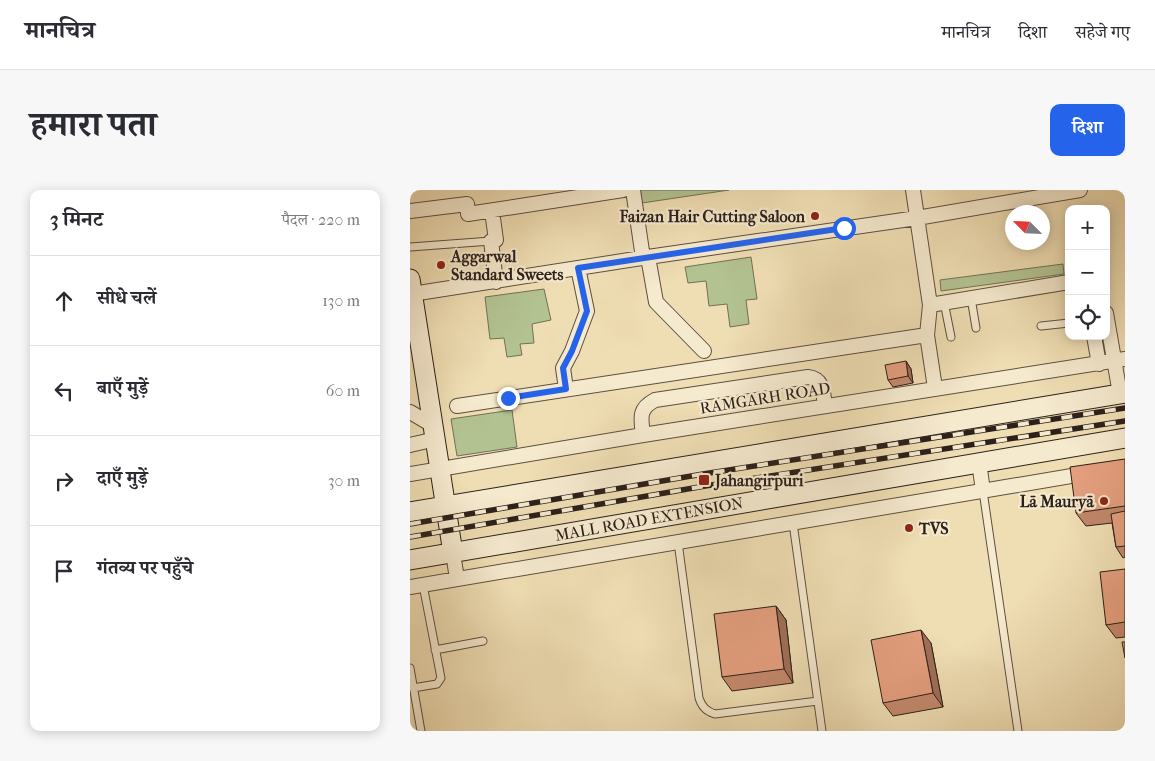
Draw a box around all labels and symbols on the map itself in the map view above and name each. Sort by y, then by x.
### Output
north arrow [1005,205,1050,250]
place label: Faizan Hair Cutting Saloon [619,207,806,227]
marker: Faizan Hair Cutting Saloon [809,210,821,222]
route start [833,217,856,240]
place label: Aggarwal Standard Sweets [450,247,564,284]
marker: Aggarwal Standard Sweets [435,259,447,271]
street label: RAMGARH ROAD [698,378,832,418]
route end [497,387,520,410]
place label: Jahangirpuri [713,471,804,491]
marker: Jahangirpuri [697,473,711,487]
place label: Lā Mauryā [1020,492,1095,512]
street label: MALL ROAD EXTENSION [553,493,745,545]
marker: Lā Mauryā [1098,495,1110,507]
place label: TVS [918,519,949,538]
marker: TVS [903,522,915,534]

